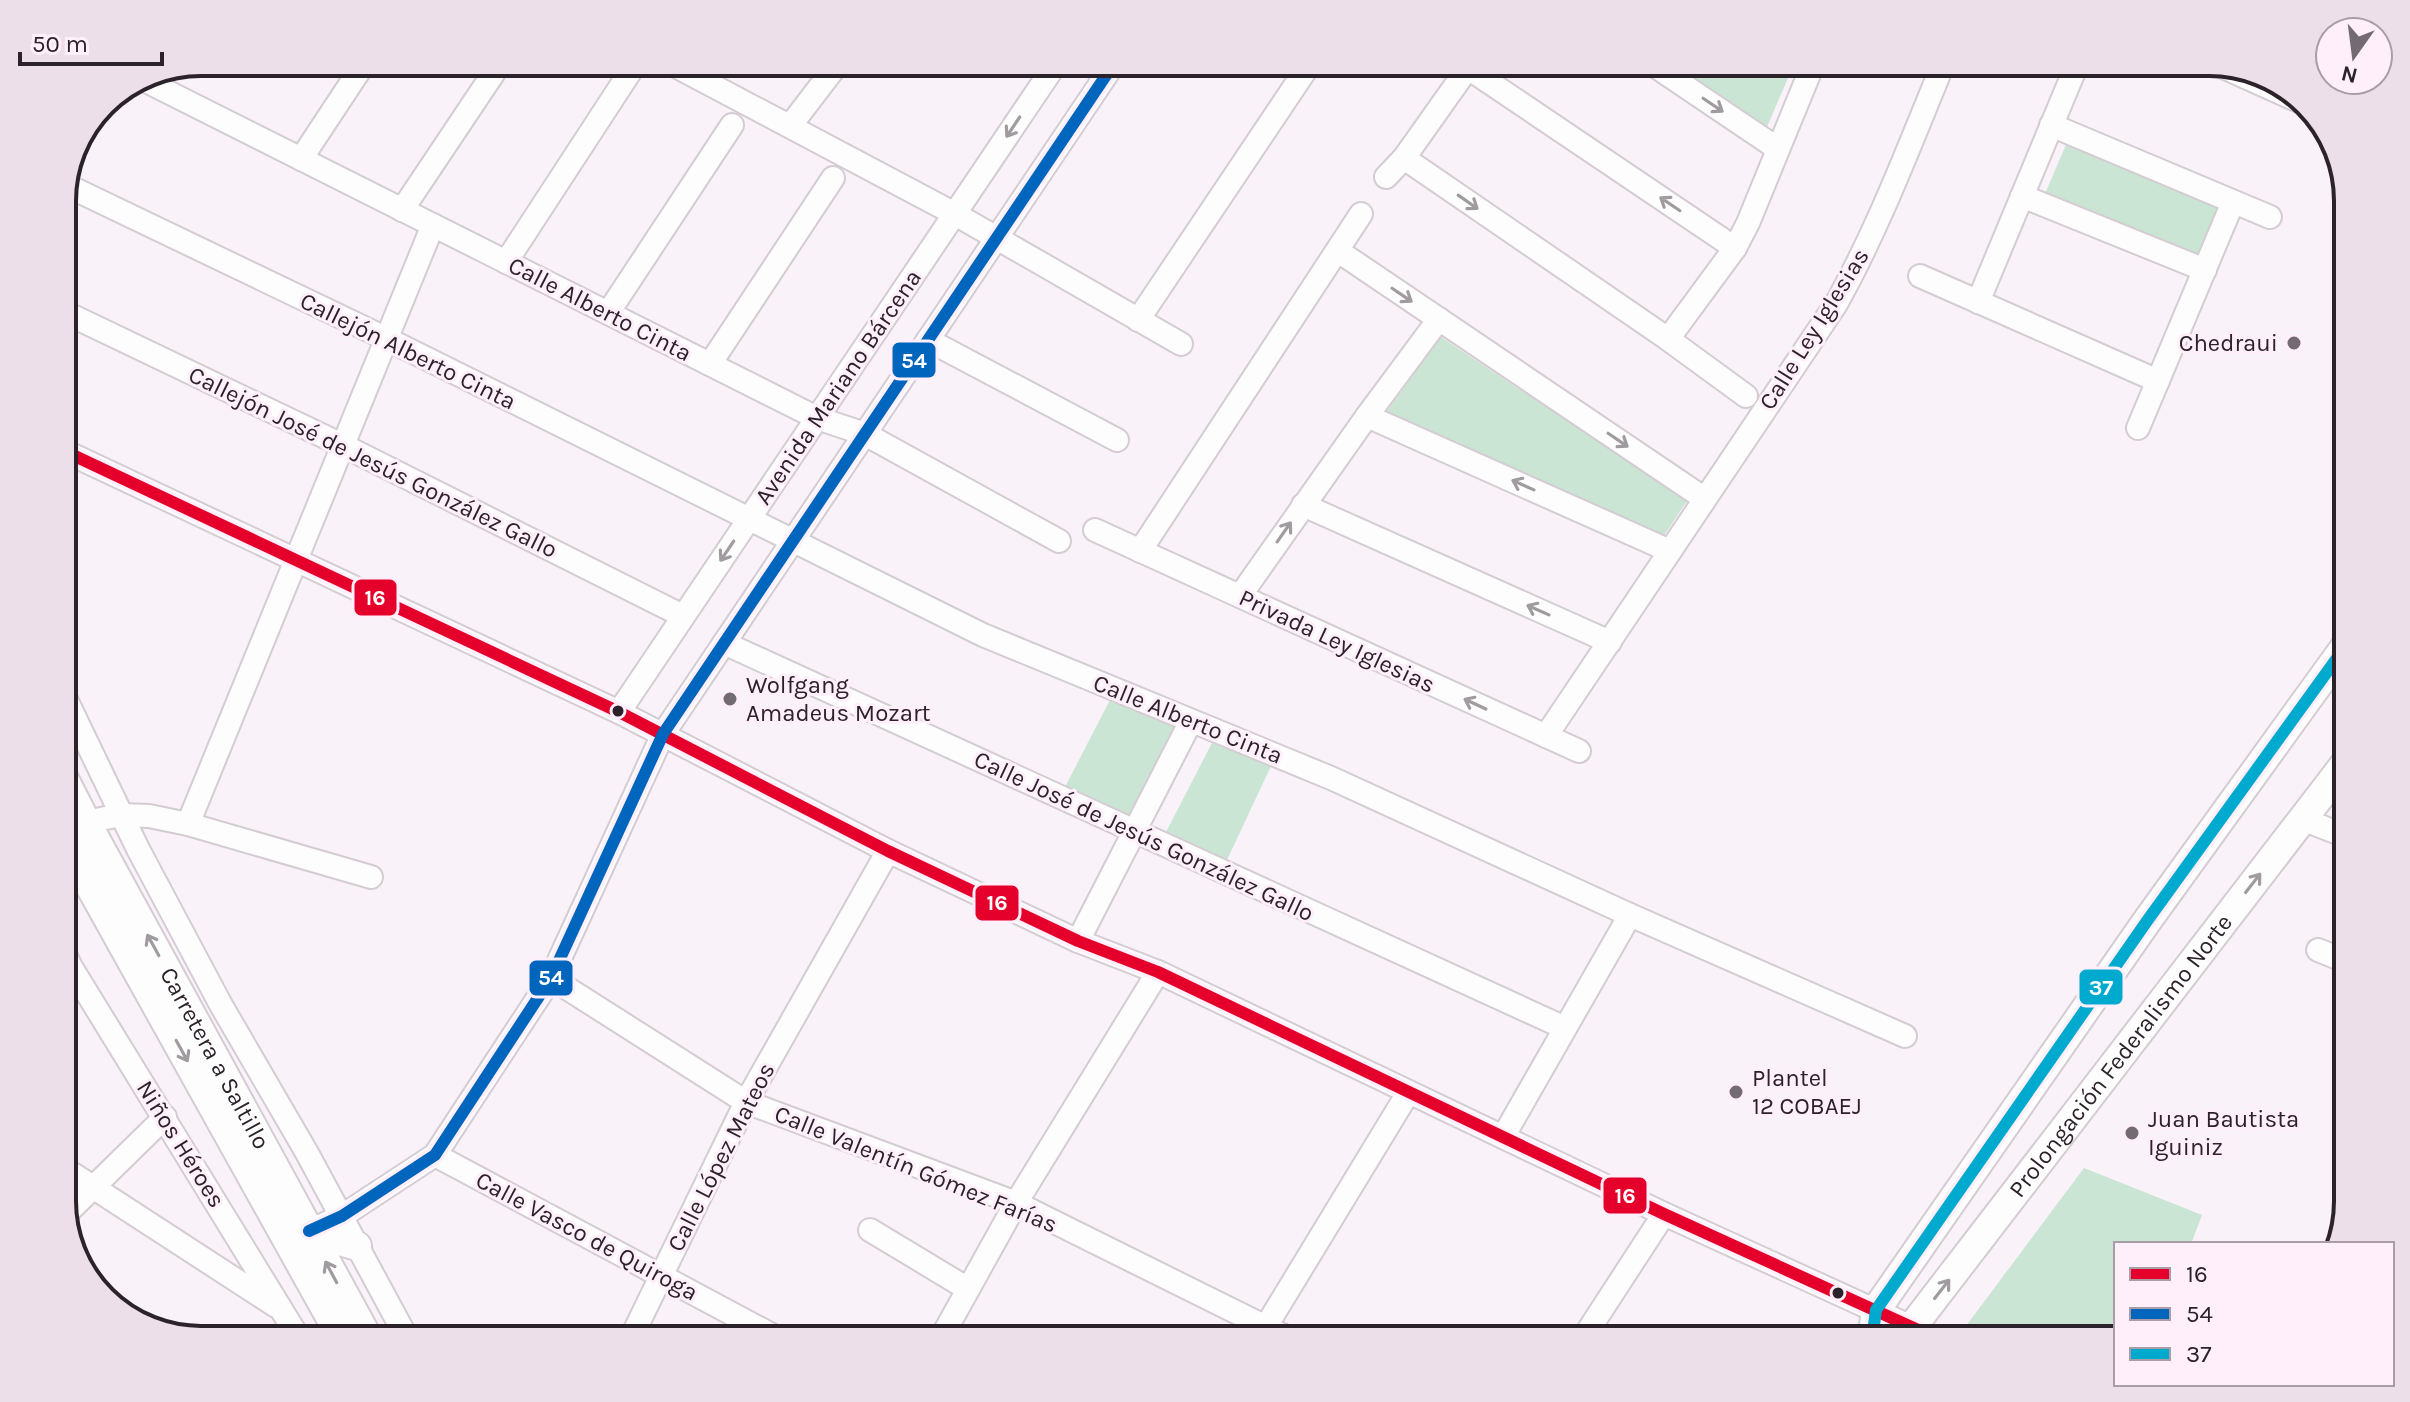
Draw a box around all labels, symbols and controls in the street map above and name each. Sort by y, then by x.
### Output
scale bar [20,16,162,66]
north arrow [2314,16,2394,96]
text: 50 m [32,30,88,58]
text: N [2339,60,2360,89]
one-way arrow [1702,97,1724,114]
one-way arrow [1005,115,1022,137]
one-way arrow [1457,194,1479,210]
one-way arrow [1659,196,1682,212]
street label: Calle Ley Iglesias [1753,243,1875,415]
street label: Calle Alberto Cinta [504,251,696,367]
street label: Avenida Mariano Bárcena [749,264,927,510]
street label: Callejón Alberto Cinta [296,287,520,415]
one-way arrow [1391,287,1413,303]
place label: Chedraui [2179,329,2278,357]
marker: Chedraui [2285,334,2303,352]
line badge: 54 [891,341,937,379]
text: 54 [901,348,927,374]
street label: Callejón José de Jesús González Gallo [184,360,562,564]
one-way arrow [1606,432,1628,448]
one-way arrow [1511,477,1535,492]
one-way arrow [1276,522,1292,544]
one-way arrow [719,539,735,562]
line badge: 16 [353,578,398,617]
street label: Privada Ley Iglesias [1235,583,1439,699]
text: 16 [364,585,386,611]
one-way arrow [1527,602,1551,617]
street label: Calle Alberto Cinta [1089,668,1287,770]
place label: Wolfgang Amadeus Mozart [746,671,931,727]
marker: Wolfgang Amadeus Mozart [721,690,739,708]
one-way arrow [1464,696,1488,711]
unlabelled marker [610,703,626,719]
street label: Calle José de Jesús González Gallo [970,745,1318,927]
one-way arrow [2245,872,2262,894]
line badge: 16 [974,884,1020,922]
text: 16 [986,890,1008,916]
street label: Prolongación Federalismo Norte [2003,909,2238,1203]
one-way arrow [145,934,160,958]
line badge: 54 [528,959,574,997]
street label: Carretera a Saltillo [154,963,276,1154]
text: 54 [538,965,564,991]
line badge: 37 [2078,968,2124,1006]
text: 37 [2089,975,2113,1001]
one-way arrow [175,1039,190,1063]
street label: Calle López Mateos [661,1058,781,1256]
place label: Plantel 12 COBAEJ [1752,1064,1862,1120]
street label: Niños Héroes [131,1075,231,1213]
marker: Plantel 12 COBAEJ [1727,1083,1745,1101]
street label: Calle Valentín Gómez Farías [771,1099,1061,1239]
place label: Juan Bautista Iguiniz [2148,1105,2299,1161]
marker: Juan Bautista Iguiniz [2123,1124,2141,1142]
street label: Calle Vasco de Quiroga [471,1166,703,1306]
line badge: 16 [1602,1176,1648,1215]
text: 16 [1614,1183,1636,1209]
legend [2114,1242,2394,1386]
text: 16 [2186,1260,2208,1288]
one-way arrow [323,1261,339,1284]
one-way arrow [1933,1279,1950,1300]
unlabelled marker [1830,1285,1846,1301]
text: 54 [2186,1300,2213,1328]
text: 37 [2186,1340,2211,1368]

